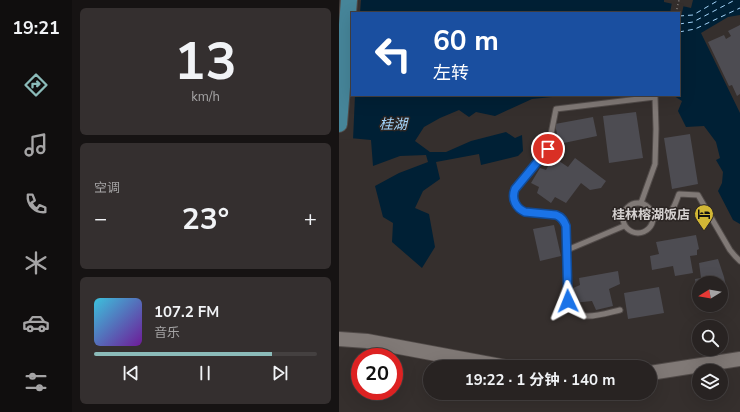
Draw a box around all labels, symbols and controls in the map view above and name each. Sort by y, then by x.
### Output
text: 19:21 [12,16,60,40]
text: 60 m [433,22,499,60]
text: 13 [174,26,237,97]
icon: left [367,28,419,80]
text: 左转 [433,61,469,85]
icon: directions [22,71,50,99]
text: km/h [191,88,220,106]
water label: 桂湖 [379,115,409,134]
icon: music [22,131,50,159]
pin [531,132,565,166]
icon: arrive [537,138,559,160]
text: 空调 [94,179,120,197]
icon: phone [22,190,50,218]
text: 23° [182,199,229,240]
hotel icon: 桂林榕湖饭店 [693,203,715,231]
text: − [94,204,107,234]
text: + [304,204,317,234]
place label: 桂林榕湖饭店 [612,206,690,224]
icon: climate [22,249,50,277]
north arrow [692,276,728,312]
map controls [692,276,728,400]
position arrow [547,280,589,322]
text: 107.2 FM [154,302,219,322]
icon: car [22,309,50,337]
button: search [692,320,728,356]
text: 音乐 [154,324,180,342]
speed limit sign: 20 [351,348,403,400]
icon: previous [120,362,142,384]
icon: pause [194,362,216,384]
icon: next [269,362,291,384]
button: layers [692,364,728,400]
icon: filters [22,368,50,396]
text: 19:22 · 1 分钟 · 140 m [465,370,615,390]

